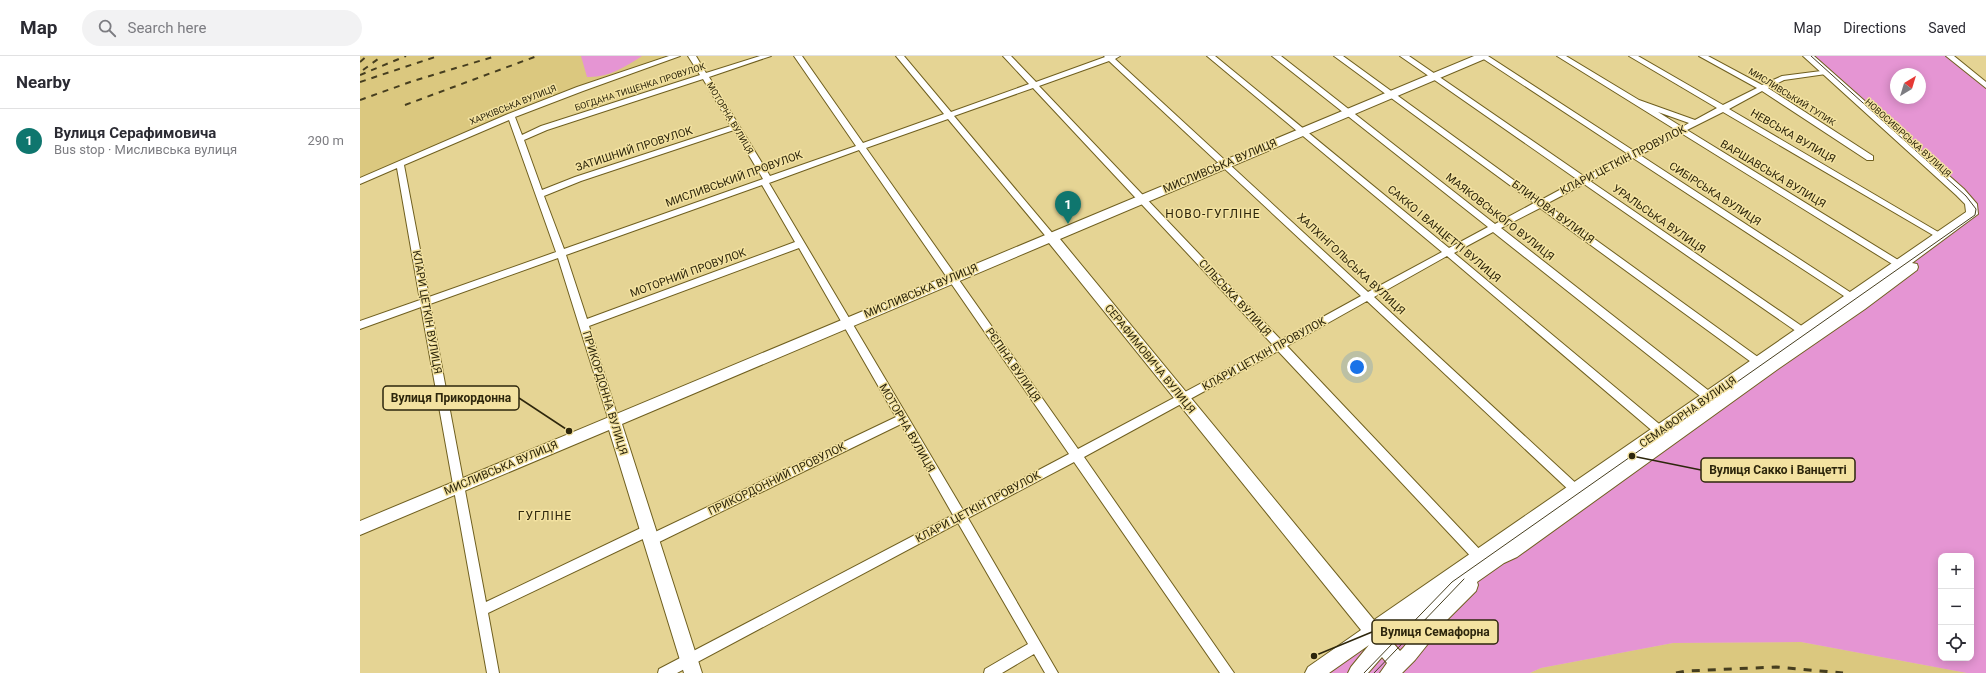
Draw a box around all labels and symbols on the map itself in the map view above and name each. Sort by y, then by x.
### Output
street label: БОГДАНА ТИЩЕНКА ПРОВУЛОК [573,61,707,113]
street label: МИСЛИВСЬКИЙ ТУПИК [1747,65,1838,128]
north arrow [1890,68,1926,104]
street label: МОТОРНА ВУЛИЦЯ [705,80,755,156]
street label: ХАРКІВСЬКА ВУЛИЦЯ [468,83,558,127]
street label: НОВОСИБІРСЬКА ВУЛИЦЯ [1863,97,1953,179]
street label: НЕВСЬКА ВУЛИЦЯ [1748,106,1838,166]
street label: КЛАРИ ЦЕТКІН ПРОВУЛОК [1558,122,1689,197]
street label: ЗАТИШНИЙ ПРОВУЛОК [574,124,695,174]
street label: МИСЛИВСЬКА ВУЛИЦЯ [1161,136,1279,196]
street label: ВАРШАВСЬКА ВУЛИЦЯ [1718,137,1828,211]
street label: МИСЛИВСЬКИЙ ПРОВУЛОК [664,148,805,210]
street label: СИБІРСЬКА ВУЛИЦЯ [1667,159,1763,229]
street label: МАЯКОВСЬКОГО ВУЛИЦЯ [1443,171,1557,263]
street label: БЛИНОВА ВУЛИЦЯ [1509,178,1597,246]
street label: УРАЛЬСЬКА ВУЛИЦЯ [1610,182,1708,256]
street label: САККО І ВАНЦЕТТІ ВУЛИЦЯ [1385,183,1503,285]
pin: 1 [1055,191,1081,224]
district label: НОВО-ГУГЛІНЕ [1165,207,1261,221]
street label: ХАЛХІНГОЛЬСЬКА ВУЛИЦЯ [1294,211,1408,317]
street label: МОТОРНИЙ ПРОВУЛОК [628,246,749,300]
street label: КЛАРИ ЦЕТКІН ВУЛИЦЯ [410,249,444,375]
street label: СІЛЬСЬКА ВУЛИЦЯ [1196,257,1274,339]
street label: МИСЛИВСЬКА ВУЛИЦЯ [862,261,980,321]
street label: СЕРАФИМОВИЧА ВУЛИЦЯ [1102,302,1198,416]
street label: КЛАРИ ЦЕТКІН ПРОВУЛОК [1200,314,1329,393]
street label: РЄПІНА ВУЛИЦЯ [983,326,1043,404]
street label: ПРИКОРДОННА ВУЛИЦЯ [580,329,630,457]
your location [1347,357,1367,377]
street label: СЕМАФОРНА ВУЛИЦЯ [1637,374,1739,450]
street label: МОТОРНА ВУЛИЦЯ [876,381,938,475]
callout: Вулиця Прикордонна [383,386,519,410]
text: Вулиця Прикордонна [391,391,512,405]
street label: МИСЛИВСЬКА ВУЛИЦЯ [442,438,560,498]
street label: ПРИКОРДОННИЙ ПРОВУЛОК [706,440,849,518]
callout: Вулиця Сакко і Ванцетті [1701,458,1855,482]
text: Вулиця Сакко і Ванцетті [1709,463,1847,477]
street label: КЛАРИ ЦЕТКІН ПРОВУЛОК [913,468,1043,545]
district label: ГУГЛІНЕ [518,509,572,523]
callout: Вулиця Семафорна [1372,620,1498,644]
text: Вулиця Семафорна [1380,625,1490,639]

